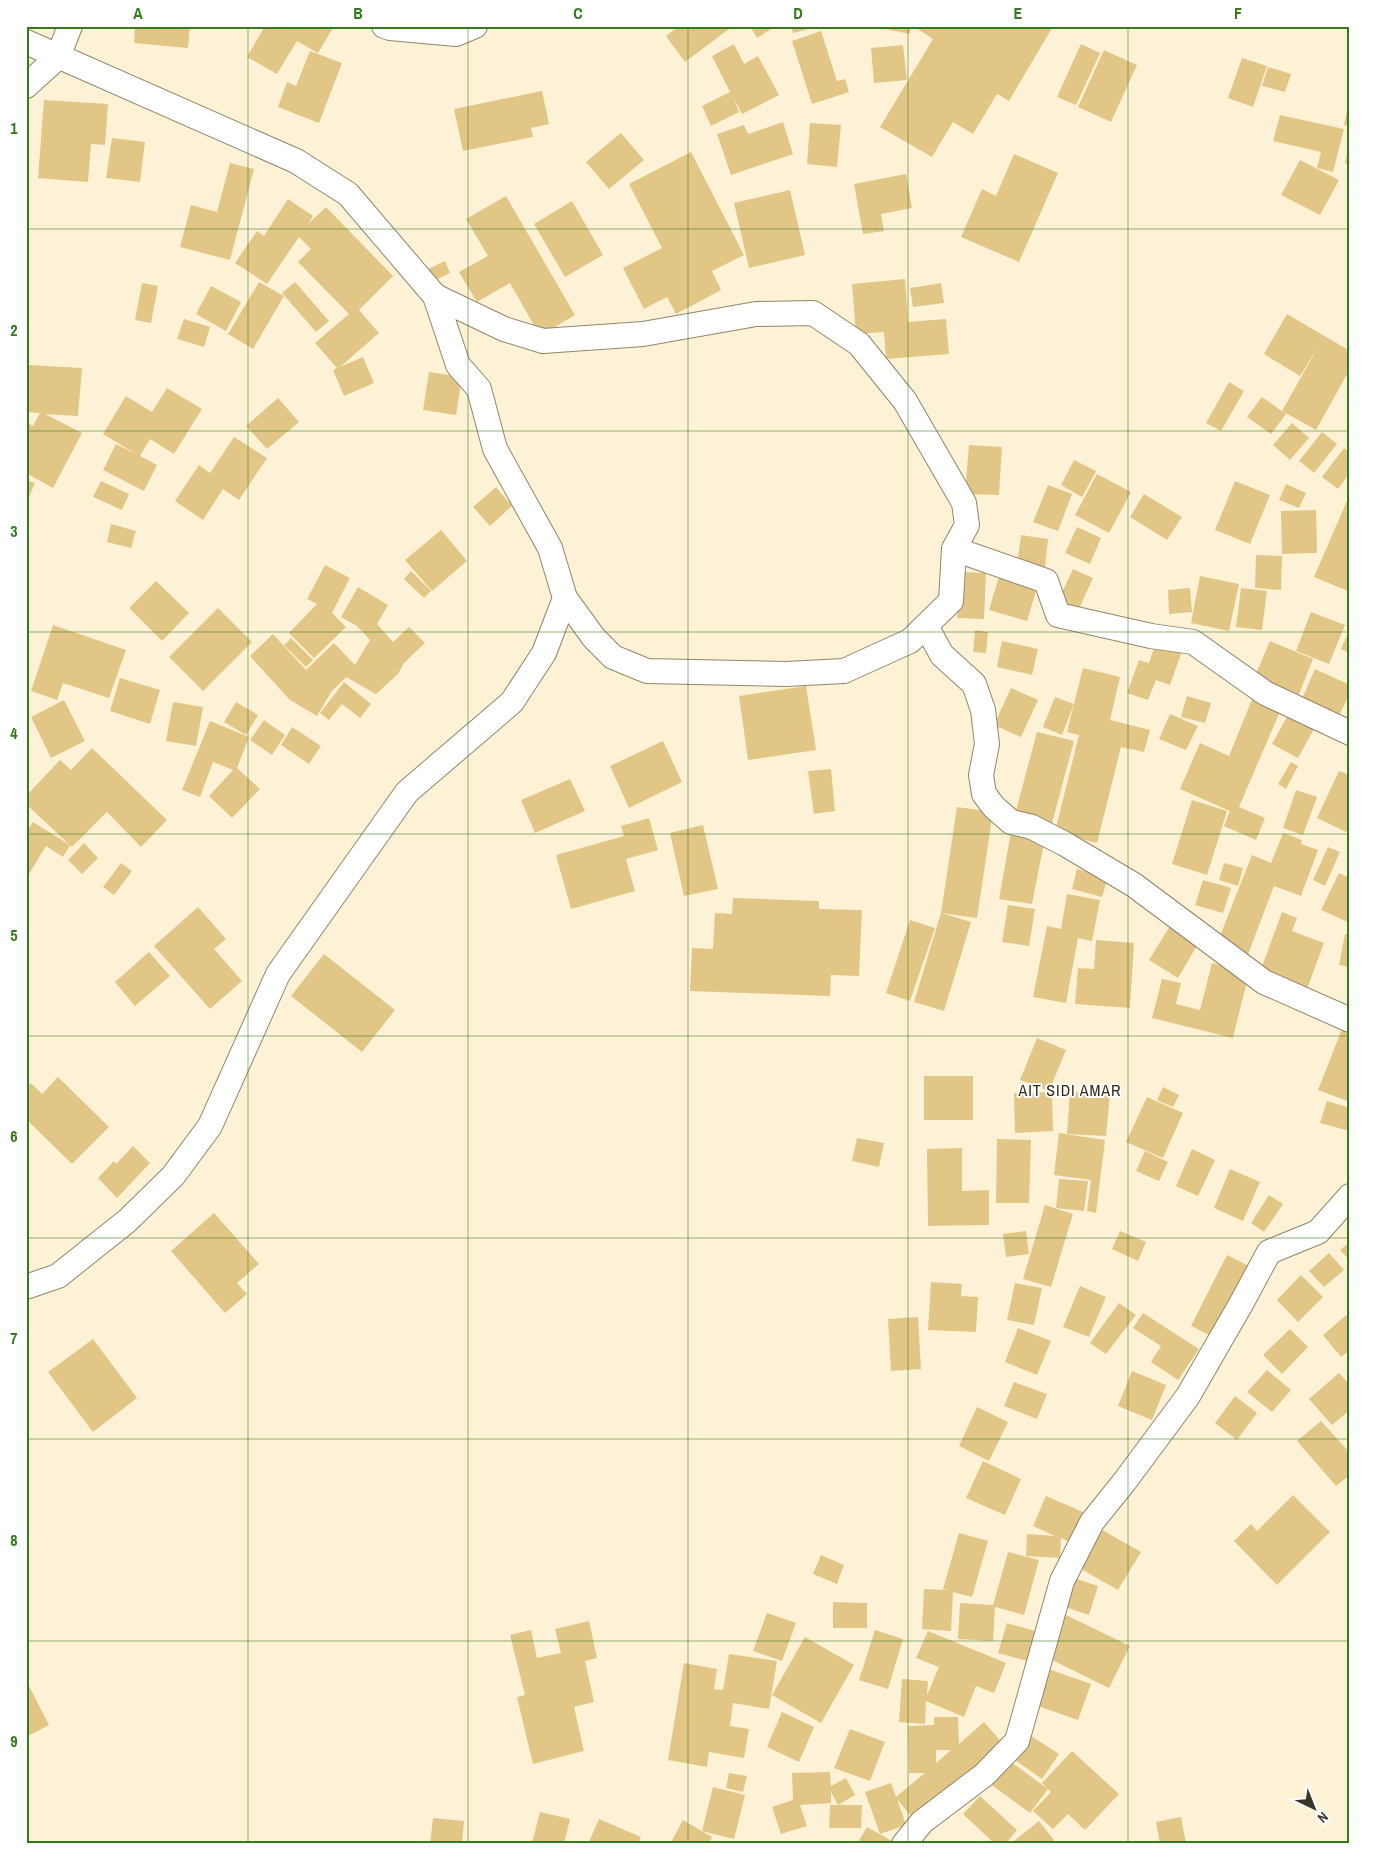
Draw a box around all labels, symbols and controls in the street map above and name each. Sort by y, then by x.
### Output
text: A [133,2,143,24]
text: B [353,2,363,24]
text: C [573,2,583,24]
text: D [793,2,803,24]
text: E [1014,2,1023,24]
text: F [1234,2,1242,24]
text: 1 [10,117,18,139]
text: 2 [10,319,18,341]
text: 3 [10,520,18,542]
text: 4 [10,722,18,744]
text: 5 [10,924,18,946]
district label: AIT SIDI AMAR [1017,1079,1122,1101]
text: 6 [10,1125,18,1147]
text: 7 [10,1327,18,1349]
text: 8 [10,1529,18,1551]
text: 9 [10,1730,18,1752]
north arrow [1288,1782,1338,1832]
text: N [1314,1808,1332,1827]

